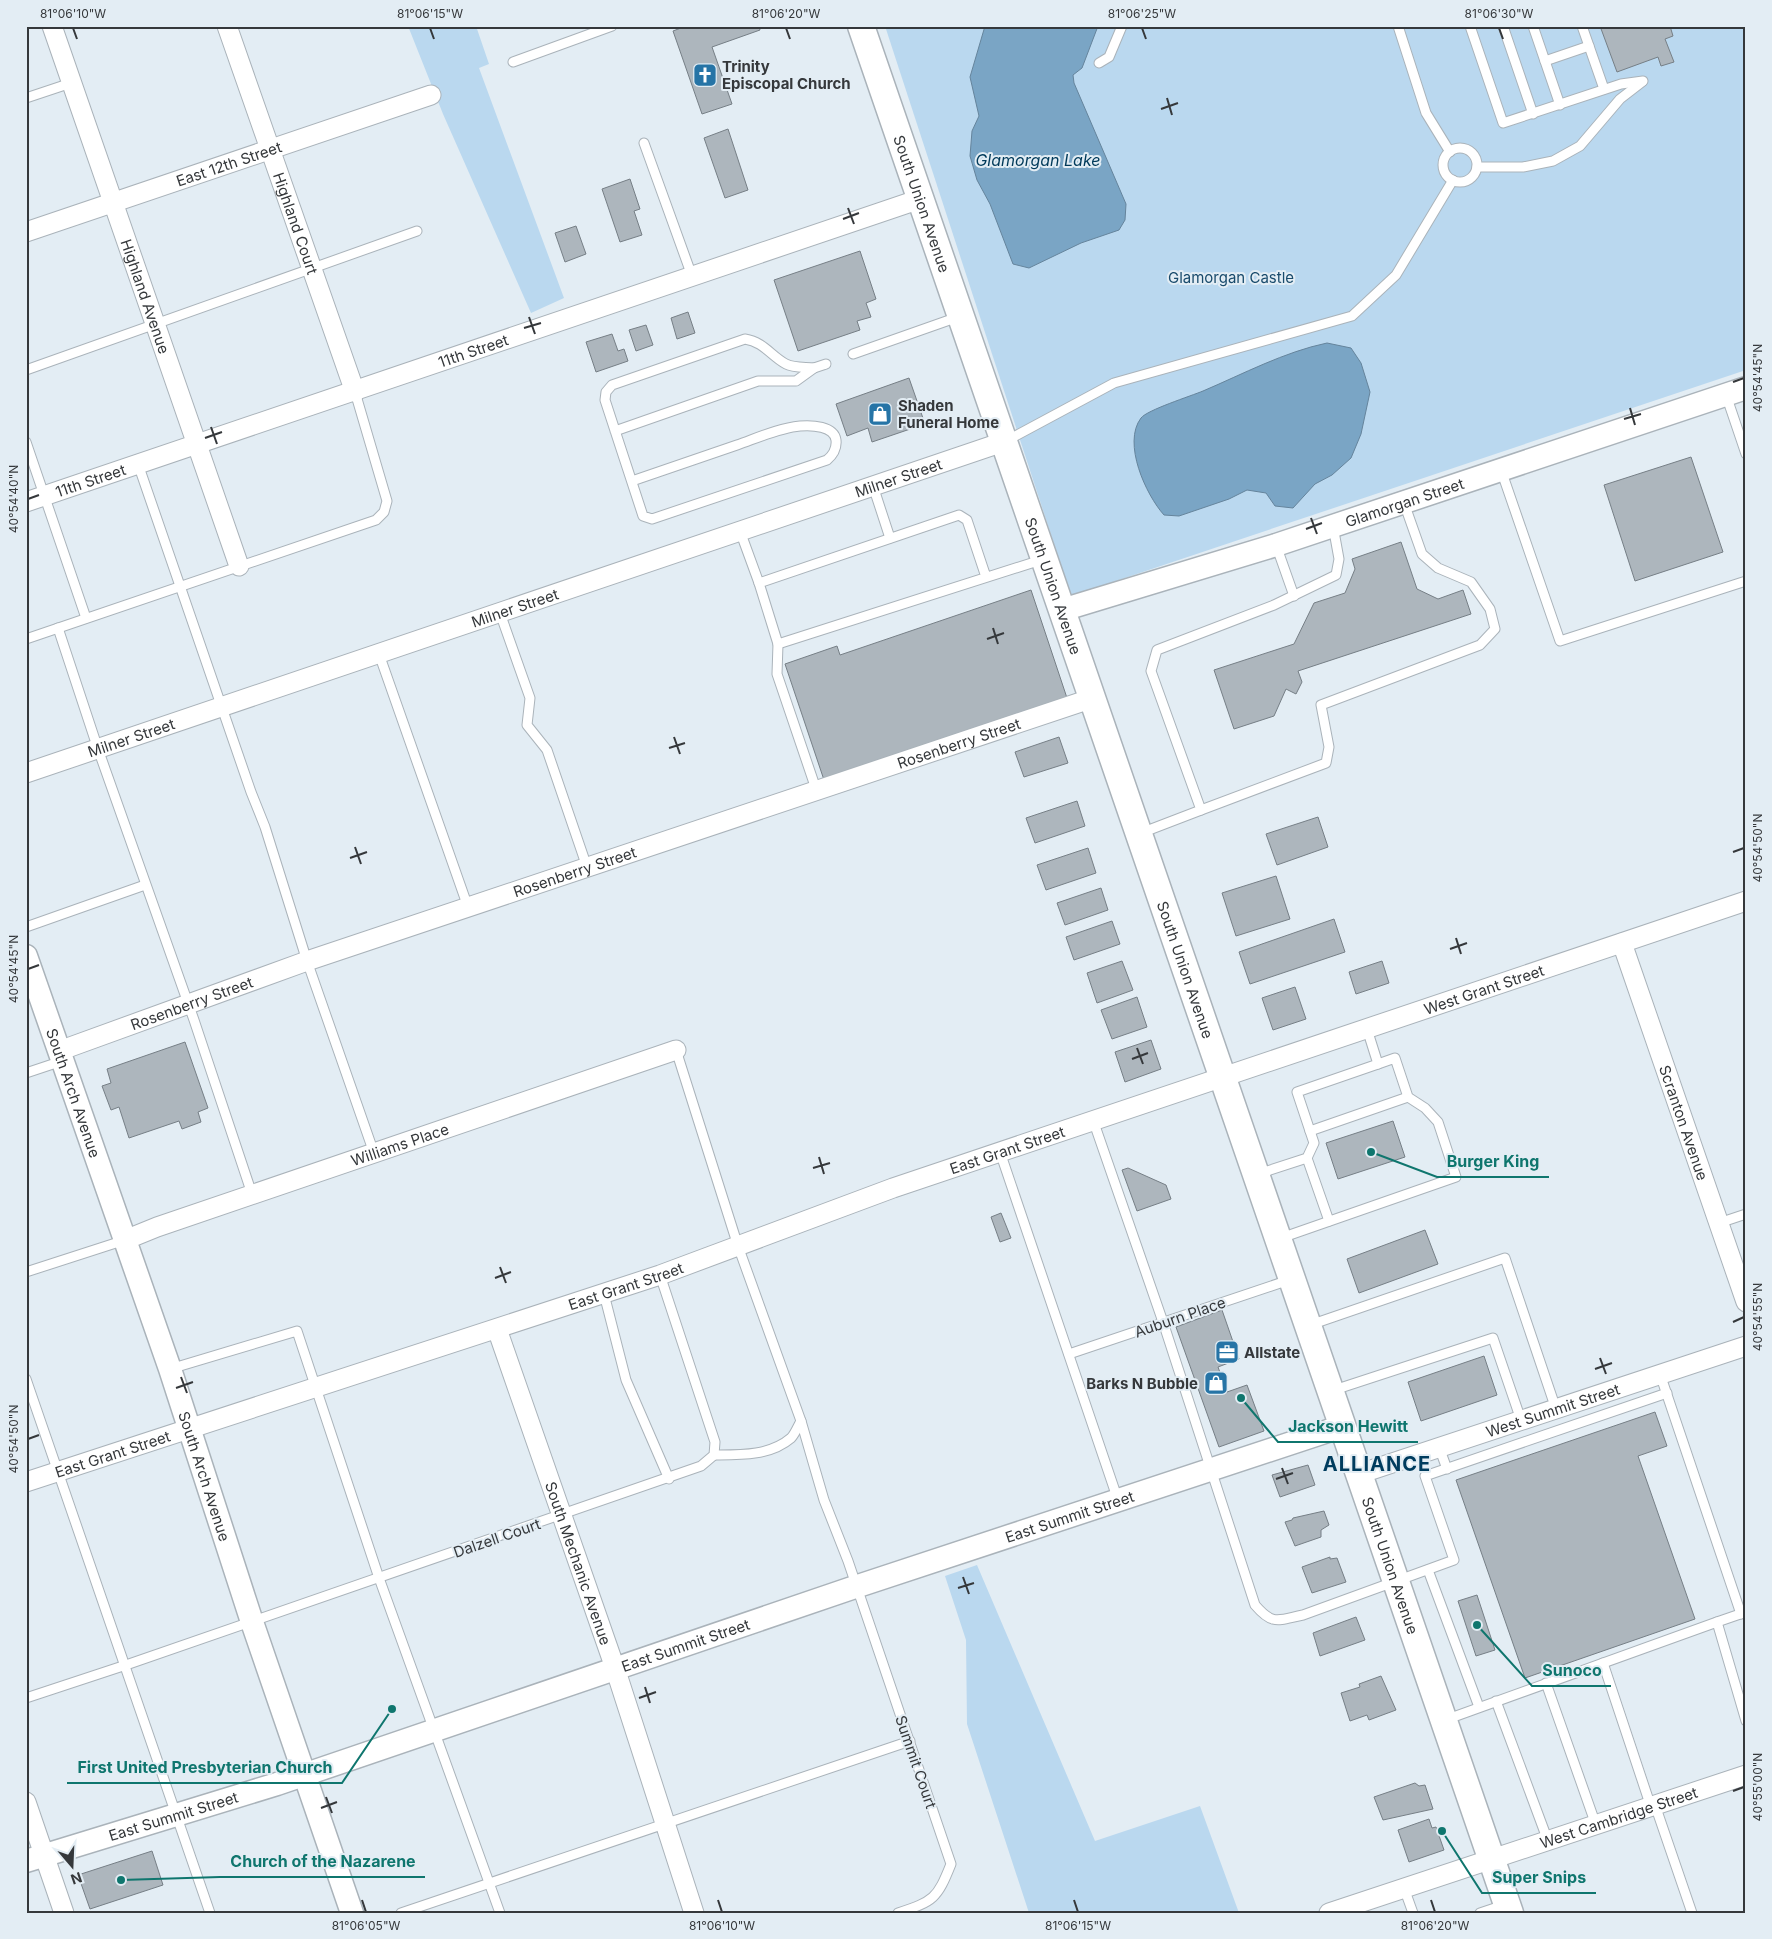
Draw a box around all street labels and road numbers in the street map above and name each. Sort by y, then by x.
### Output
street label: South Union Avenue [890,133,955,275]
street label: East 12th Street [173,137,284,190]
street label: Highland Court [269,170,323,277]
street label: Highland Avenue [117,236,174,356]
street label: 11th Street [435,330,511,371]
street label: Milner Street [852,454,944,501]
street label: 11th Street [53,459,128,501]
street label: Glamorgan Street [1343,473,1466,531]
street label: South Union Avenue [1021,515,1086,657]
street label: Milner Street [469,584,561,631]
street label: Rosenberry Street [895,713,1023,772]
street label: Milner Street [85,714,177,761]
street label: Rosenberry Street [511,842,639,901]
street label: South Union Avenue [1153,899,1218,1041]
street label: West Grant Street [1421,960,1546,1018]
street label: Rosenberry Street [128,972,255,1034]
street label: South Arch Avenue [42,1026,105,1160]
street label: Scranton Avenue [1655,1062,1713,1183]
street label: Williams Place [348,1119,451,1170]
street label: East Grant Street [947,1121,1067,1178]
street label: East Grant Street [566,1258,686,1314]
street label: Auburn Place [1132,1293,1228,1341]
street label: West Summit Street [1483,1379,1622,1441]
street label: South Arch Avenue [175,1409,235,1544]
street label: East Grant Street [52,1426,173,1481]
street label: South Mechanic Avenue [541,1479,616,1647]
street label: East Summit Street [1003,1486,1136,1546]
street label: South Union Avenue [1358,1494,1423,1637]
street label: Dalzell Court [451,1514,543,1562]
street label: East Summit Street [619,1614,752,1675]
street label: Summit Court [891,1713,941,1811]
street label: West Cambridge Street [1537,1782,1700,1852]
street label: East Summit Street [106,1787,240,1845]

